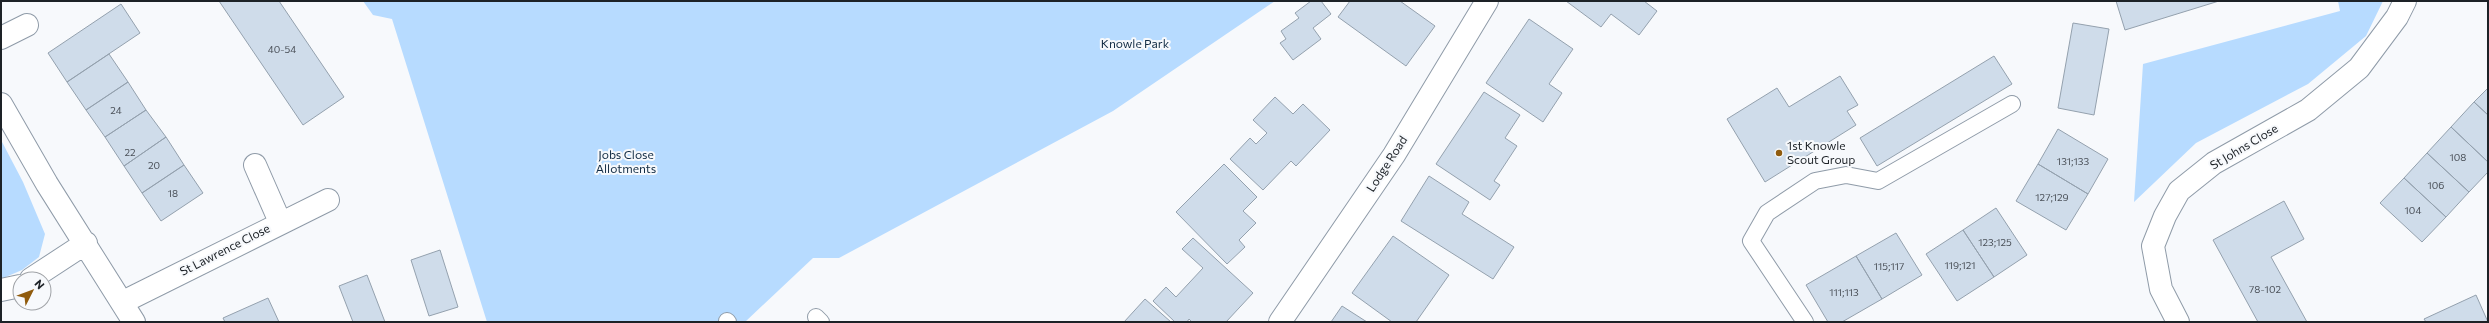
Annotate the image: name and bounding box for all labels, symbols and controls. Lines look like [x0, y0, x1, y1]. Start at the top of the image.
park label: Knowle Park [1101, 36, 1170, 50]
house number: 40-54 [268, 43, 296, 55]
house number: 24 [110, 104, 122, 116]
street label: St Johns Close [2207, 120, 2280, 173]
street label: Lodge Road [1363, 133, 1409, 194]
place label: 1st Knowle Scout Group [1787, 138, 1855, 166]
house number: 22 [124, 146, 136, 158]
park label: Jobs Close Allotments [596, 147, 656, 175]
marker: 1st Knowle Scout Group [1774, 148, 1784, 158]
house number: 108 [2450, 151, 2466, 163]
house number: 131;133 [2057, 155, 2089, 167]
house number: 20 [148, 159, 160, 171]
house number: 106 [2428, 179, 2444, 191]
house number: 18 [168, 187, 178, 199]
house number: 127;129 [2035, 191, 2069, 203]
house number: 104 [2405, 204, 2421, 216]
street label: St Lawrence Close [177, 220, 272, 278]
house number: 123;125 [1978, 236, 2012, 248]
house number: 119;121 [1944, 259, 1976, 271]
house number: 115;117 [1874, 260, 1904, 272]
north arrow [12, 271, 52, 311]
text: N [32, 277, 47, 291]
house number: 78-102 [2249, 283, 2281, 295]
house number: 111;113 [1829, 286, 1859, 298]

